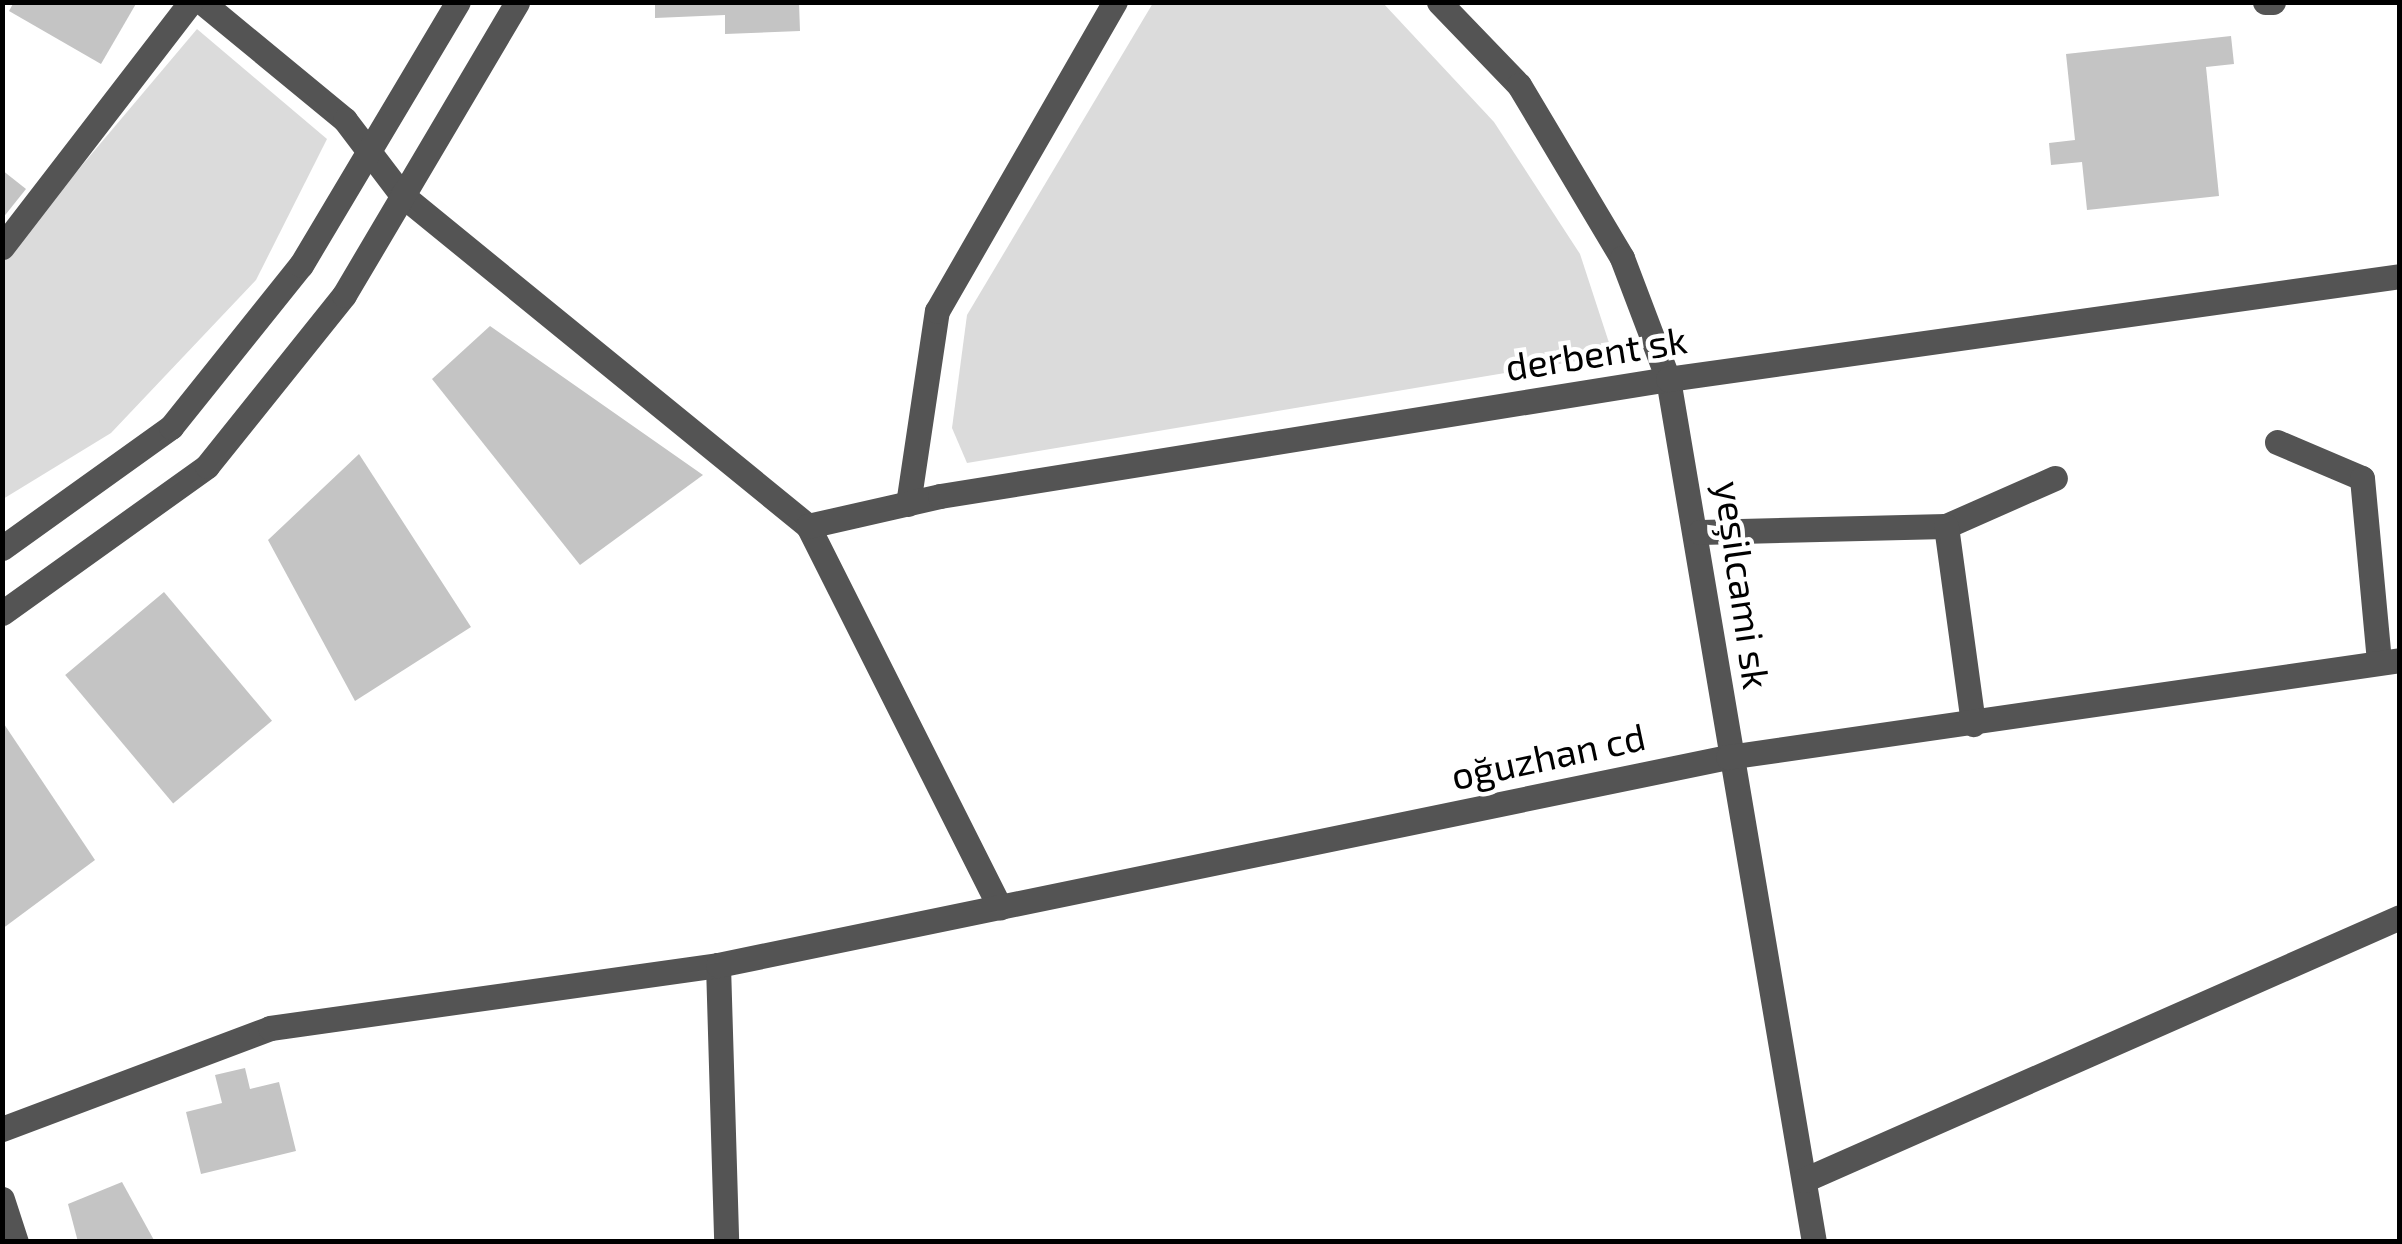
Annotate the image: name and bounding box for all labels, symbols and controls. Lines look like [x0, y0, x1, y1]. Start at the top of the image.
street label: derbent sk [1502, 316, 1690, 390]
street label: yeşilcami sk [1706, 478, 1780, 692]
street label: oğuzhan cd [1447, 713, 1649, 799]

